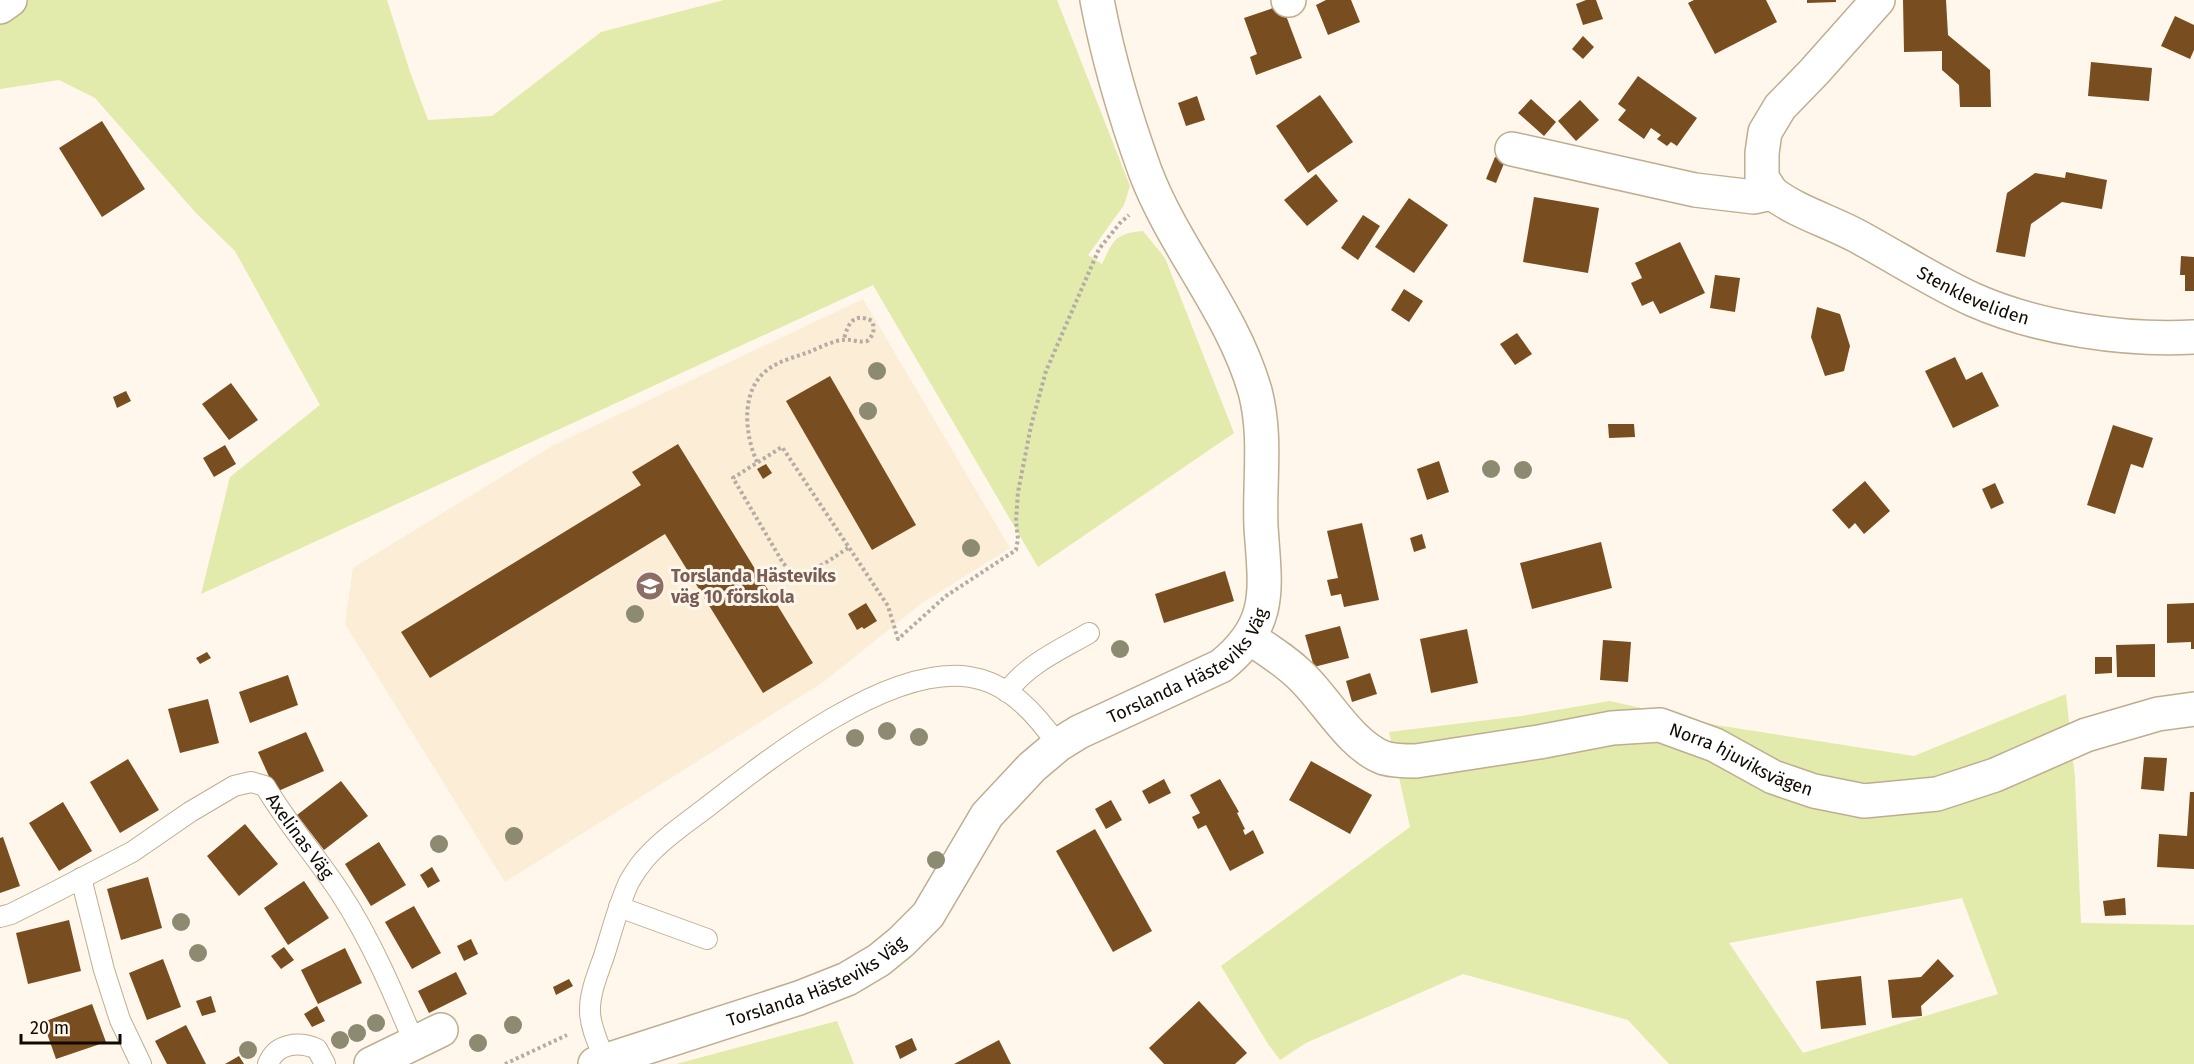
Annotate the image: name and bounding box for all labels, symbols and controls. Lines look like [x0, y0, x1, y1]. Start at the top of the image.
street label: Stenkleveliden [1913, 262, 2032, 330]
place label: Torslanda Hästeviks väg 10 förskola [670, 565, 836, 608]
school or university icon: Torslanda Hästeviks väg 10 förskola [634, 570, 666, 602]
street label: Torslanda Hästeviks Väg [1104, 605, 1272, 728]
street label: Norra hjuviksvägen [1666, 718, 1816, 801]
street label: Axelinas Väg [261, 789, 339, 884]
street label: Torslanda Hästeviks Väg [724, 931, 911, 1032]
scale bar [21, 1007, 120, 1045]
text: 20 m [30, 1017, 69, 1039]

